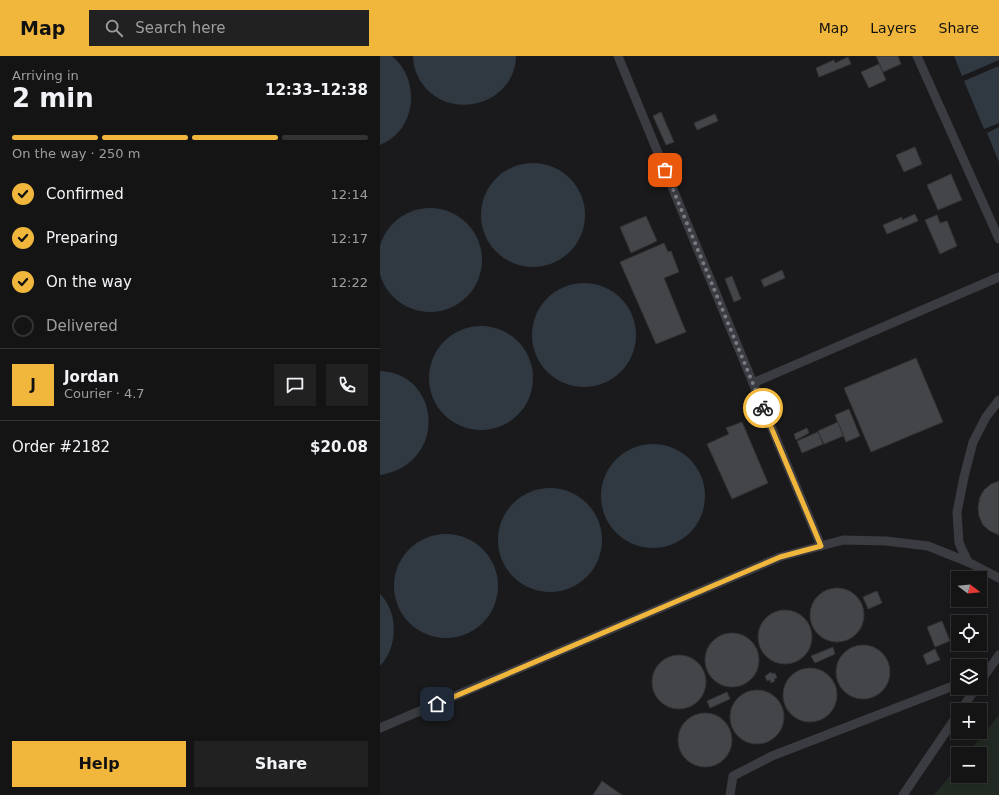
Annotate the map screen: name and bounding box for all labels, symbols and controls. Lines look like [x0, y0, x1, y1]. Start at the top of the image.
search box [89, 10, 369, 46]
text: Map [20, 17, 65, 39]
icon: search [103, 17, 125, 39]
text: Search here [135, 19, 225, 37]
text: Map [819, 20, 848, 36]
text: Layers [870, 20, 917, 36]
text: Share [939, 20, 979, 36]
text: Arriving in [12, 68, 79, 83]
text: 12:33–12:38 [265, 81, 368, 99]
text: 2 min [12, 83, 94, 113]
text: On the way · 250 m [12, 146, 140, 161]
pin [648, 153, 682, 187]
icon: bag [654, 159, 676, 181]
icon: check [12, 183, 34, 205]
text: Confirmed [46, 185, 124, 203]
text: 12:14 [331, 187, 368, 202]
icon: check [12, 227, 34, 249]
text: Preparing [46, 229, 118, 247]
text: 12:17 [331, 231, 368, 246]
icon: check [12, 271, 34, 293]
text: On the way [46, 273, 132, 291]
text: 12:22 [331, 275, 368, 290]
text: Delivered [46, 317, 118, 335]
button: chat [274, 364, 316, 406]
button: phone [326, 364, 368, 406]
text: Jordan [64, 368, 119, 386]
text: J [30, 376, 36, 394]
text: Courier · 4.7 [64, 386, 145, 401]
courier [743, 388, 783, 428]
icon: bike [752, 397, 774, 419]
text: Order #2182 [12, 438, 110, 456]
text: $20.08 [310, 438, 368, 456]
north arrow [951, 571, 987, 607]
map controls [951, 571, 987, 783]
button: locate [951, 615, 987, 651]
button: layers [951, 659, 987, 695]
pin [420, 687, 454, 721]
icon: home [426, 693, 448, 715]
button: + [951, 703, 987, 739]
button: Help [12, 741, 186, 787]
button: Share [194, 741, 368, 787]
button: − [951, 747, 987, 783]

